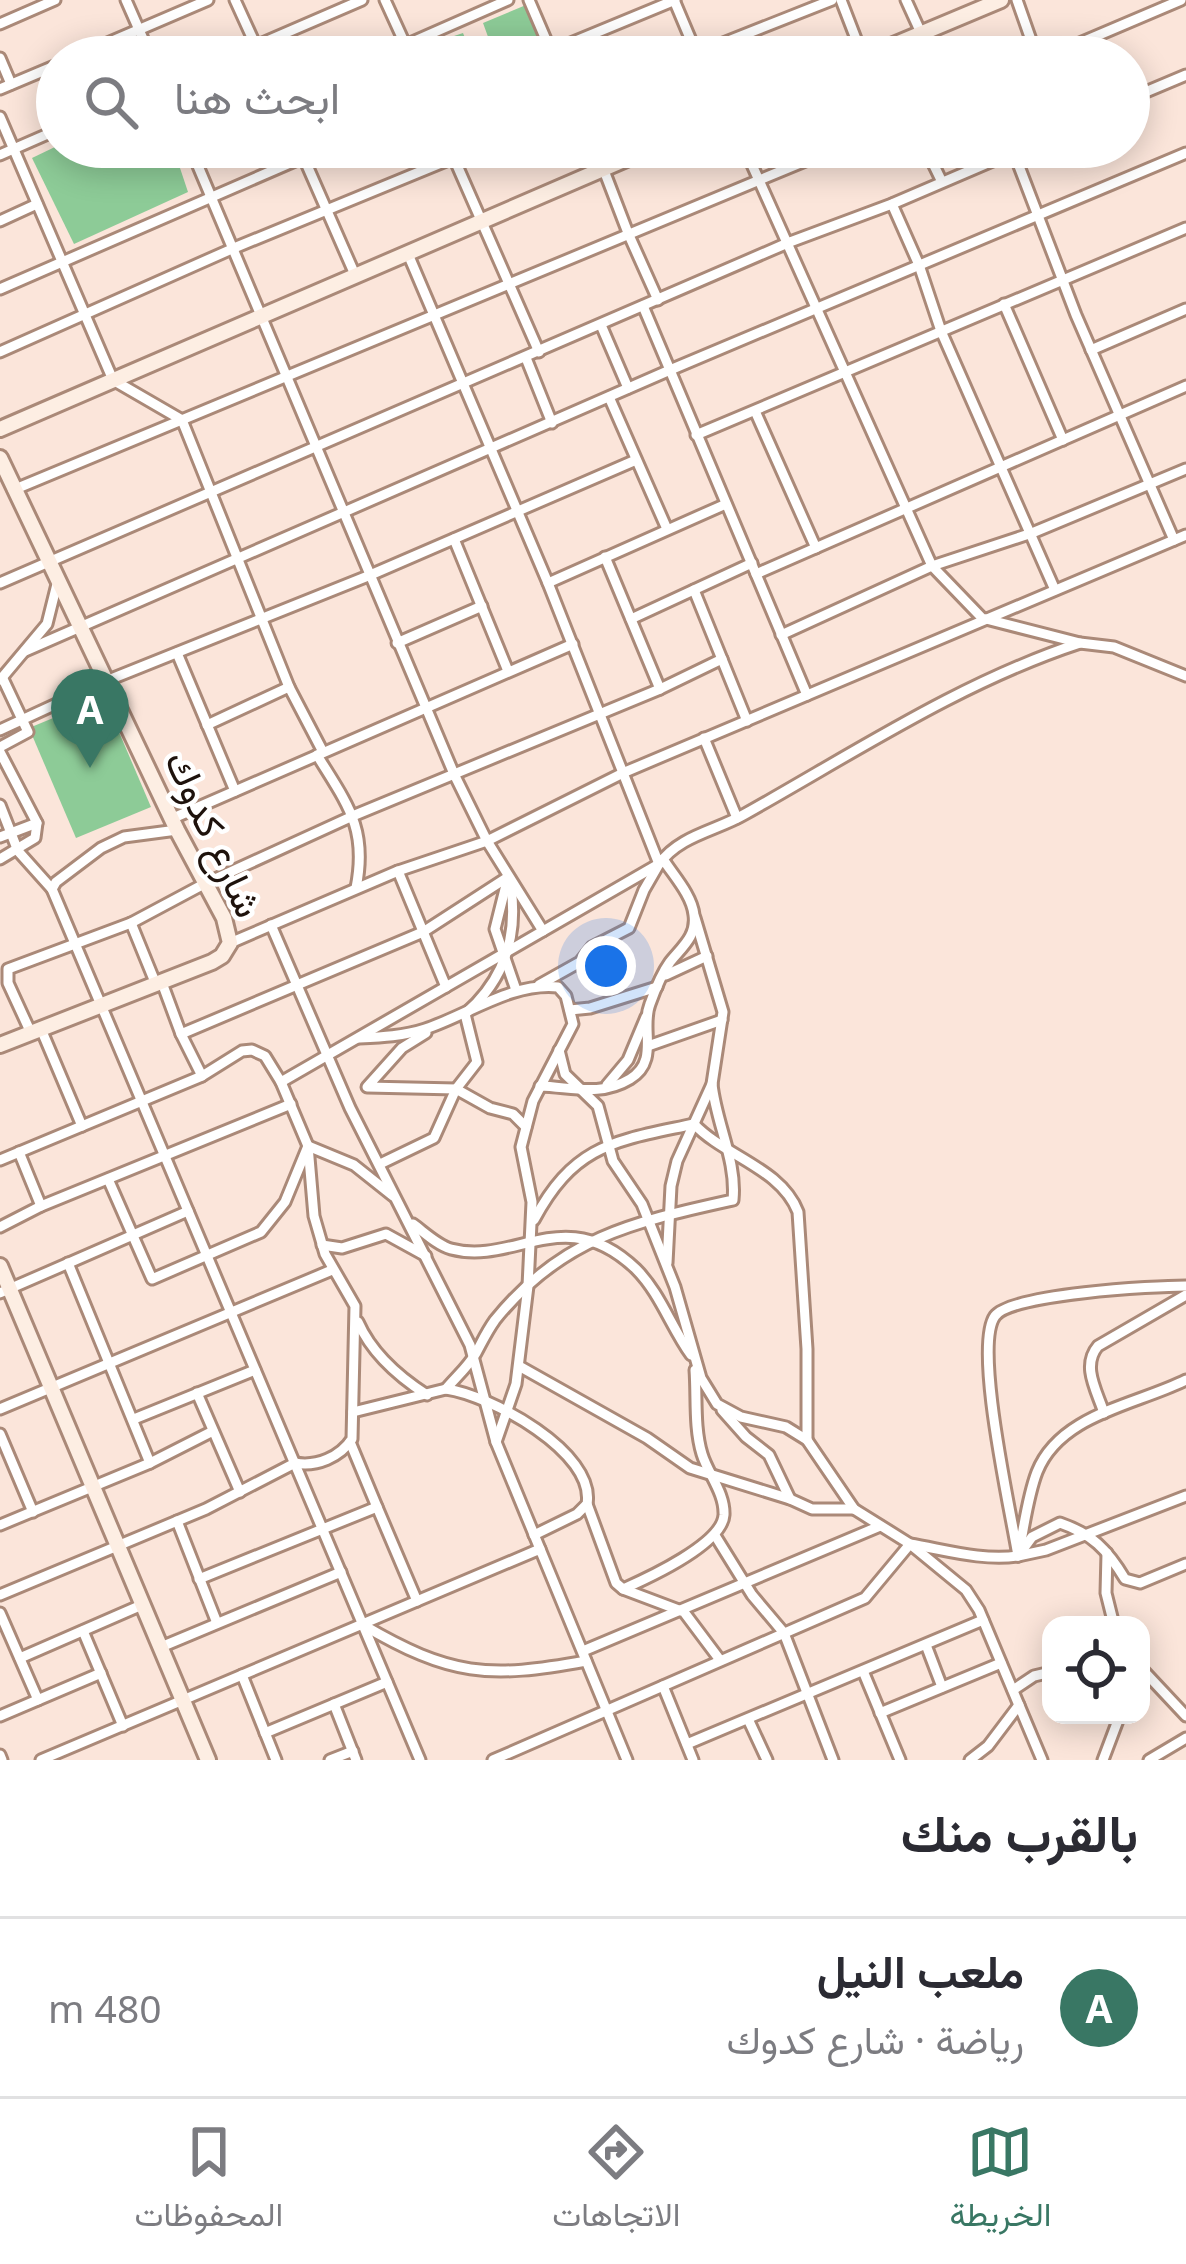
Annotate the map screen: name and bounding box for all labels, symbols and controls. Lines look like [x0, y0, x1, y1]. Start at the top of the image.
search box [36, 36, 1150, 168]
text: ابحث هنا [174, 66, 340, 127]
icon: search [78, 69, 144, 135]
pin: A [51, 669, 129, 768]
street label: شارع كدوك [152, 741, 277, 926]
your location [576, 936, 636, 996]
map controls [1042, 1616, 1150, 1724]
button: locate [1042, 1616, 1150, 1724]
text: بالقرب منك [901, 1797, 1138, 1867]
text: ملعب النيل [817, 1940, 1024, 2001]
text: 480 m [48, 1981, 162, 2034]
text: A [1086, 1981, 1113, 2034]
text: رياضة · شارع كدوك [726, 2012, 1024, 2065]
tab: المحفوظات [135, 2119, 283, 2244]
tab: الاتجاهات [552, 2119, 680, 2244]
tab: الخريطة [949, 2119, 1051, 2244]

